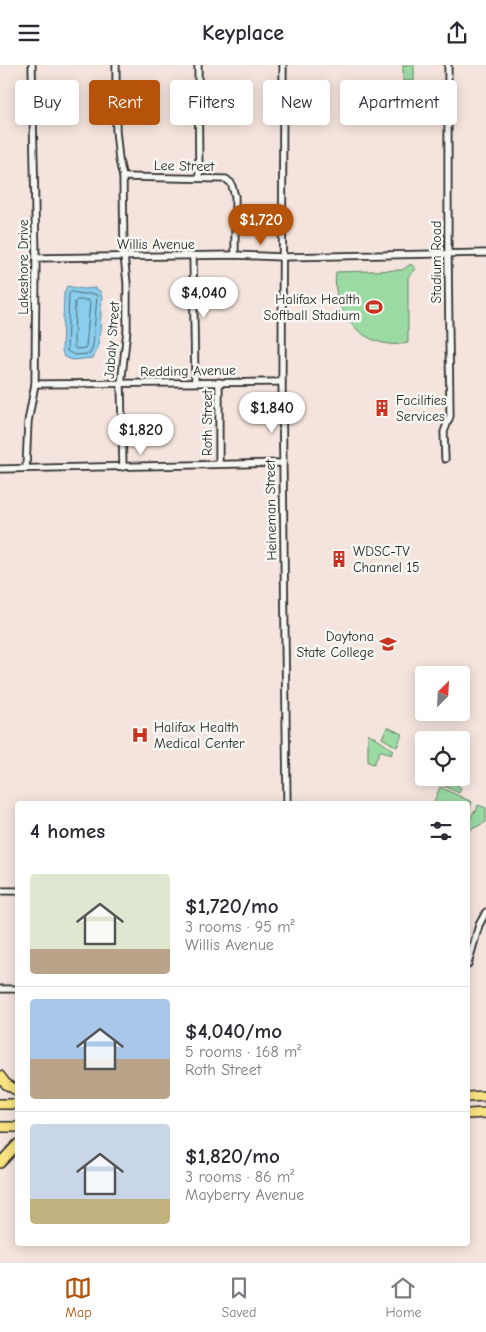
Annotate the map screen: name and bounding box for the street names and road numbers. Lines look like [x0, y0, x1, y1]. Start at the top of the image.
street label: Lee Street [154, 157, 215, 175]
street label: Lakeshore Drive [15, 219, 32, 315]
street label: Stadium Road [428, 221, 445, 303]
street label: Willis Avenue [117, 236, 195, 253]
street label: Jabaly Street [101, 300, 123, 379]
street label: Redding Avenue [140, 362, 236, 380]
street label: Roth Street [199, 389, 216, 456]
street label: Heineman Street [262, 458, 280, 561]

